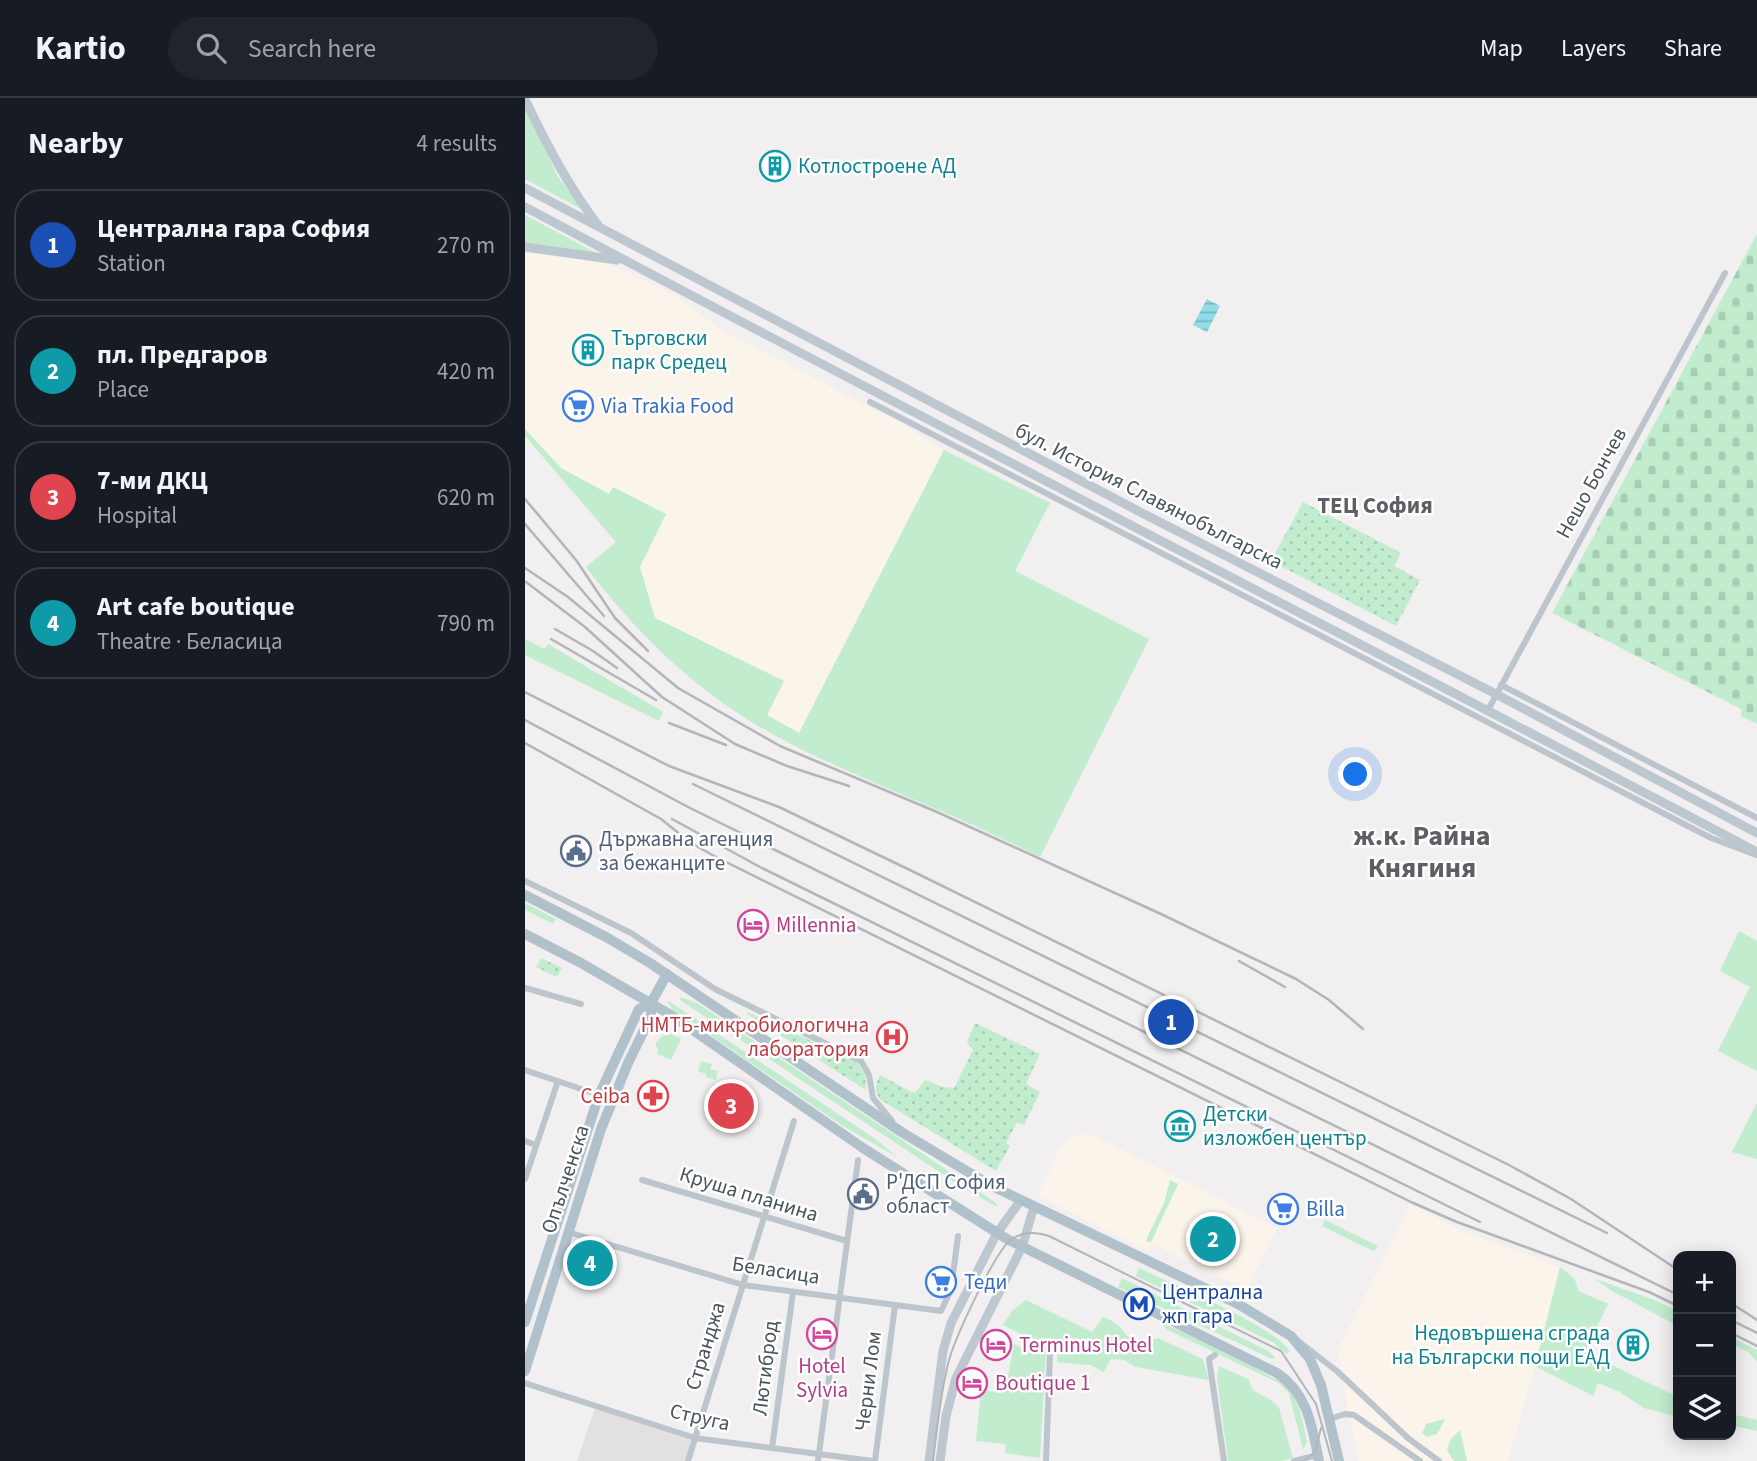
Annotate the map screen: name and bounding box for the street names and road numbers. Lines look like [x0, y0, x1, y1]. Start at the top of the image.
street label: бул. История Славянобългарска [1010, 415, 1288, 577]
street label: Нешо Бончев [1548, 422, 1634, 544]
street label: Опълченска [533, 1121, 597, 1237]
street label: Круша планина [676, 1159, 822, 1229]
street label: Беласица [730, 1248, 822, 1292]
street label: Странджа [677, 1298, 733, 1394]
street label: Лютиброд [744, 1319, 786, 1417]
street label: Черни Лом [847, 1329, 889, 1433]
street label: Струга [667, 1396, 733, 1438]

